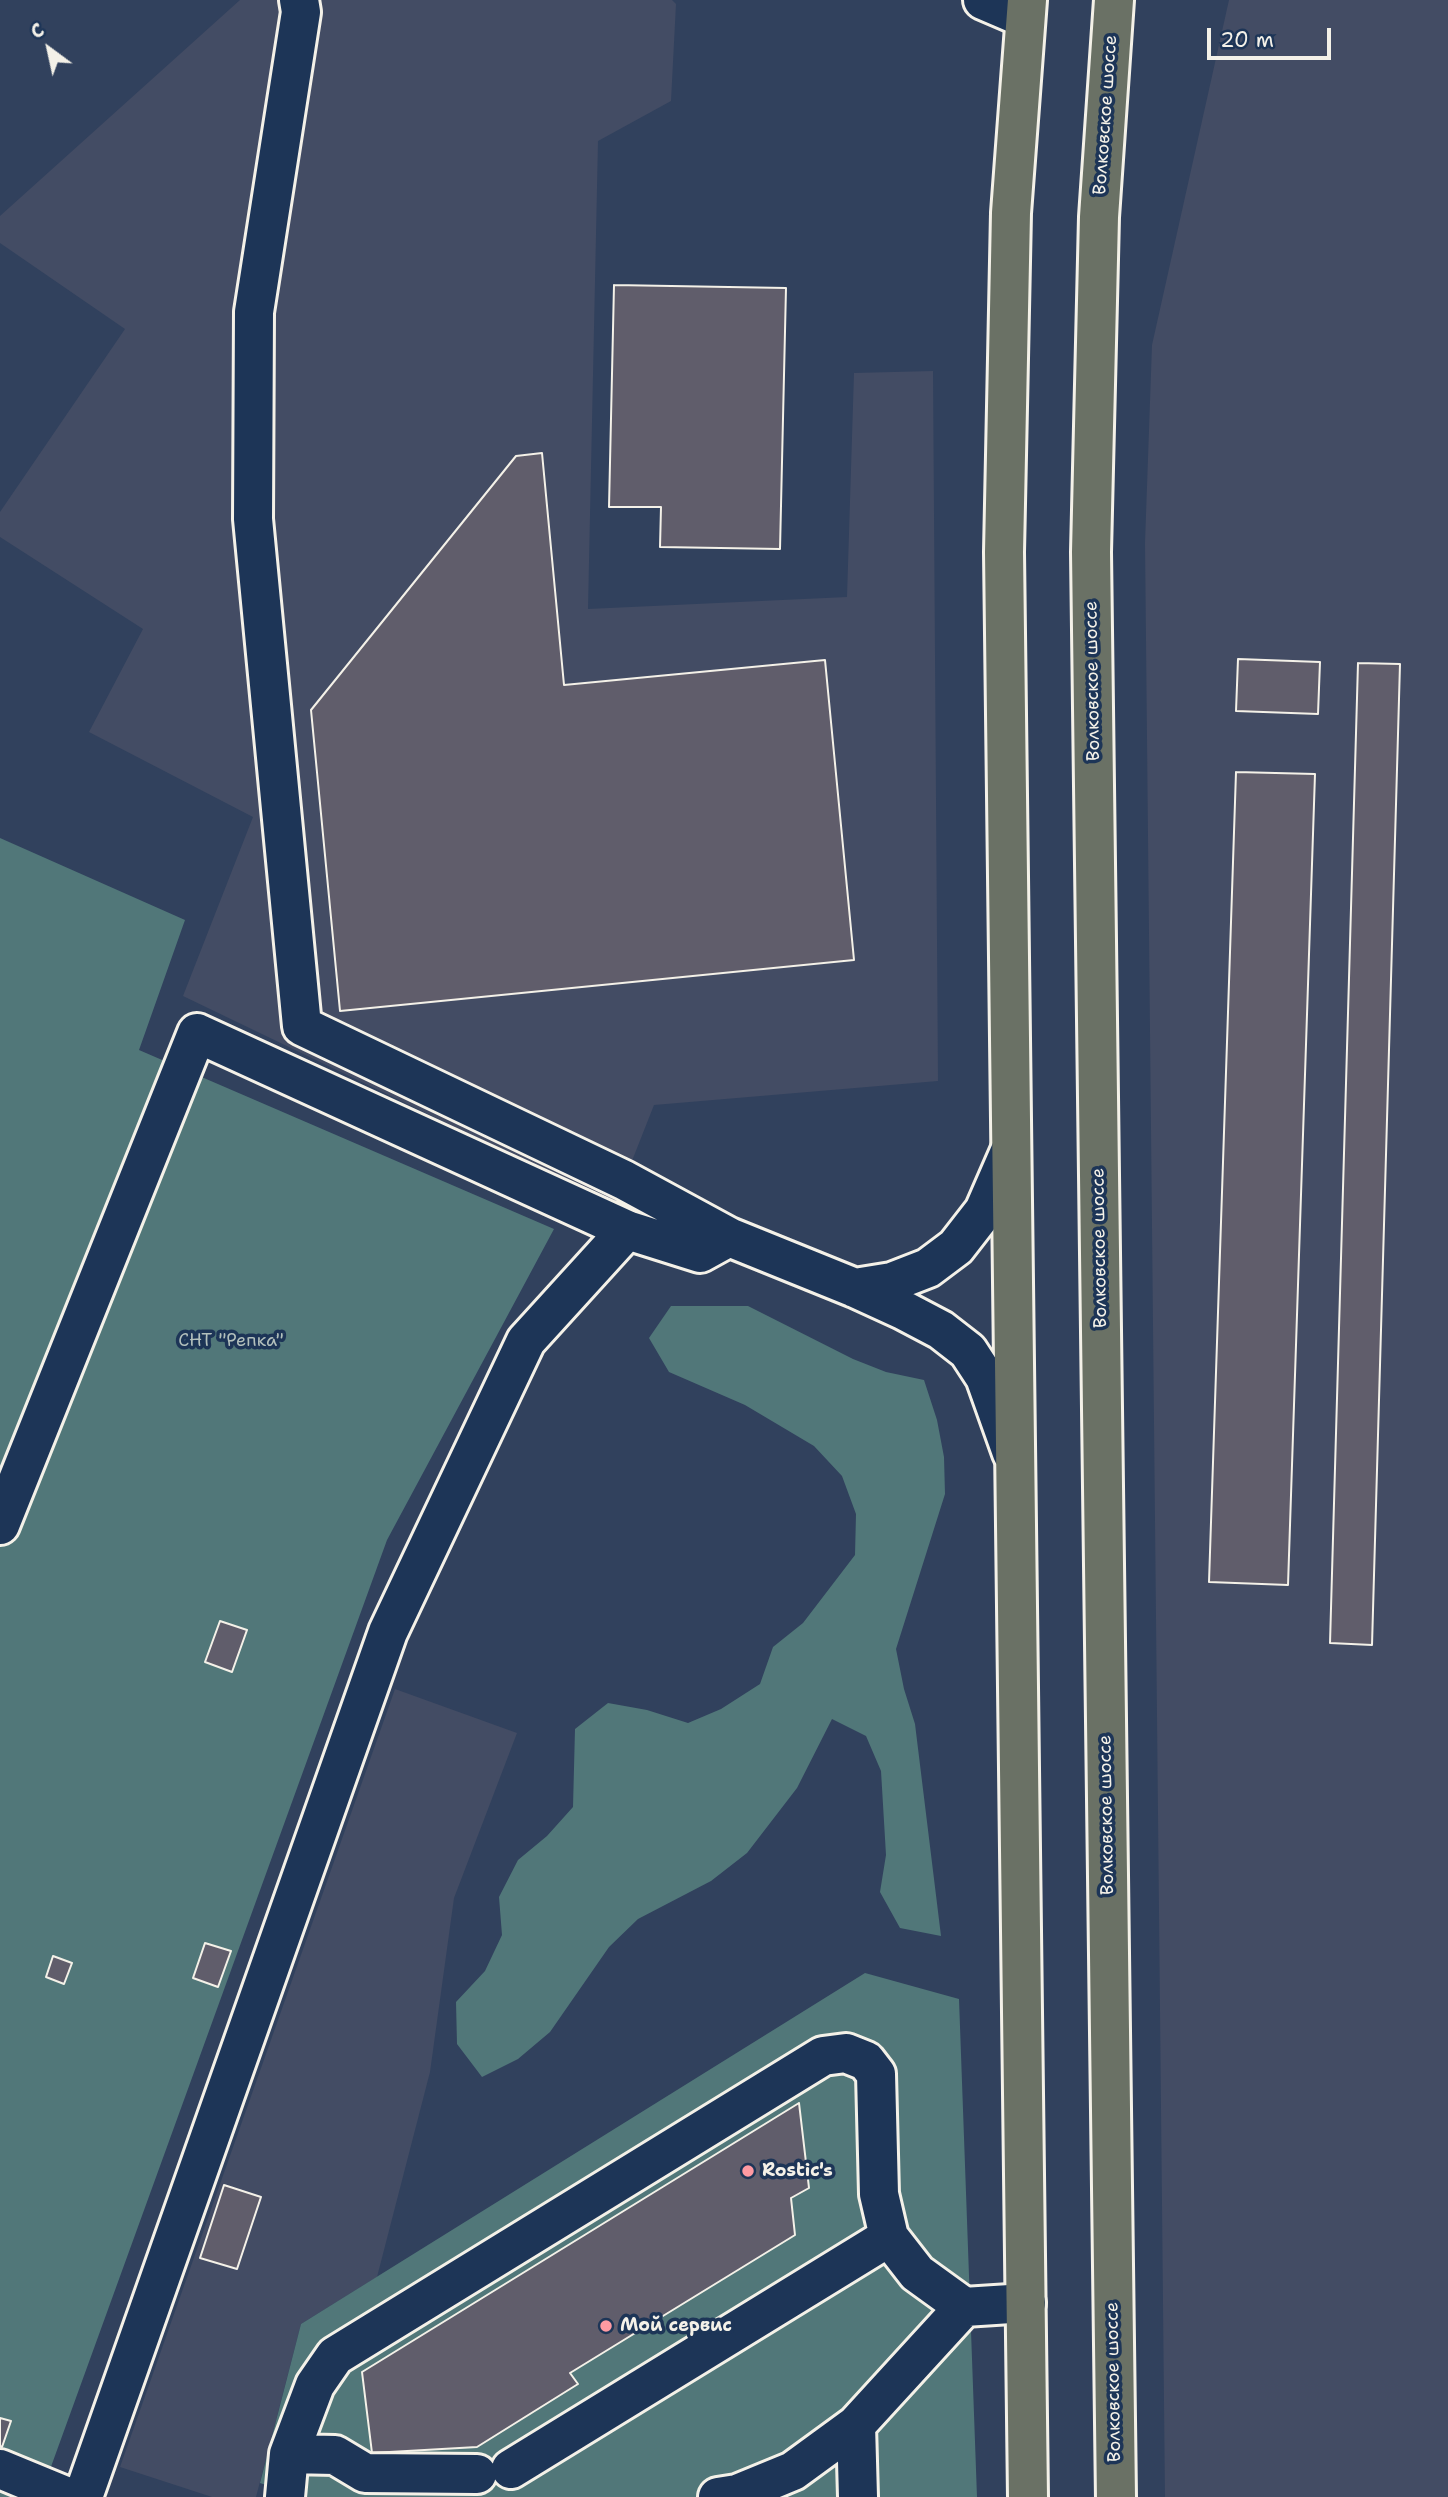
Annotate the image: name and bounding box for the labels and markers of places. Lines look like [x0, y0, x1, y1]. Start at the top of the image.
place label: Rostic's [762, 2160, 833, 2182]
marker: Rostic's [740, 2163, 756, 2179]
place label: Мой сервис [620, 2315, 732, 2337]
marker: Мой сервис [598, 2318, 614, 2334]

